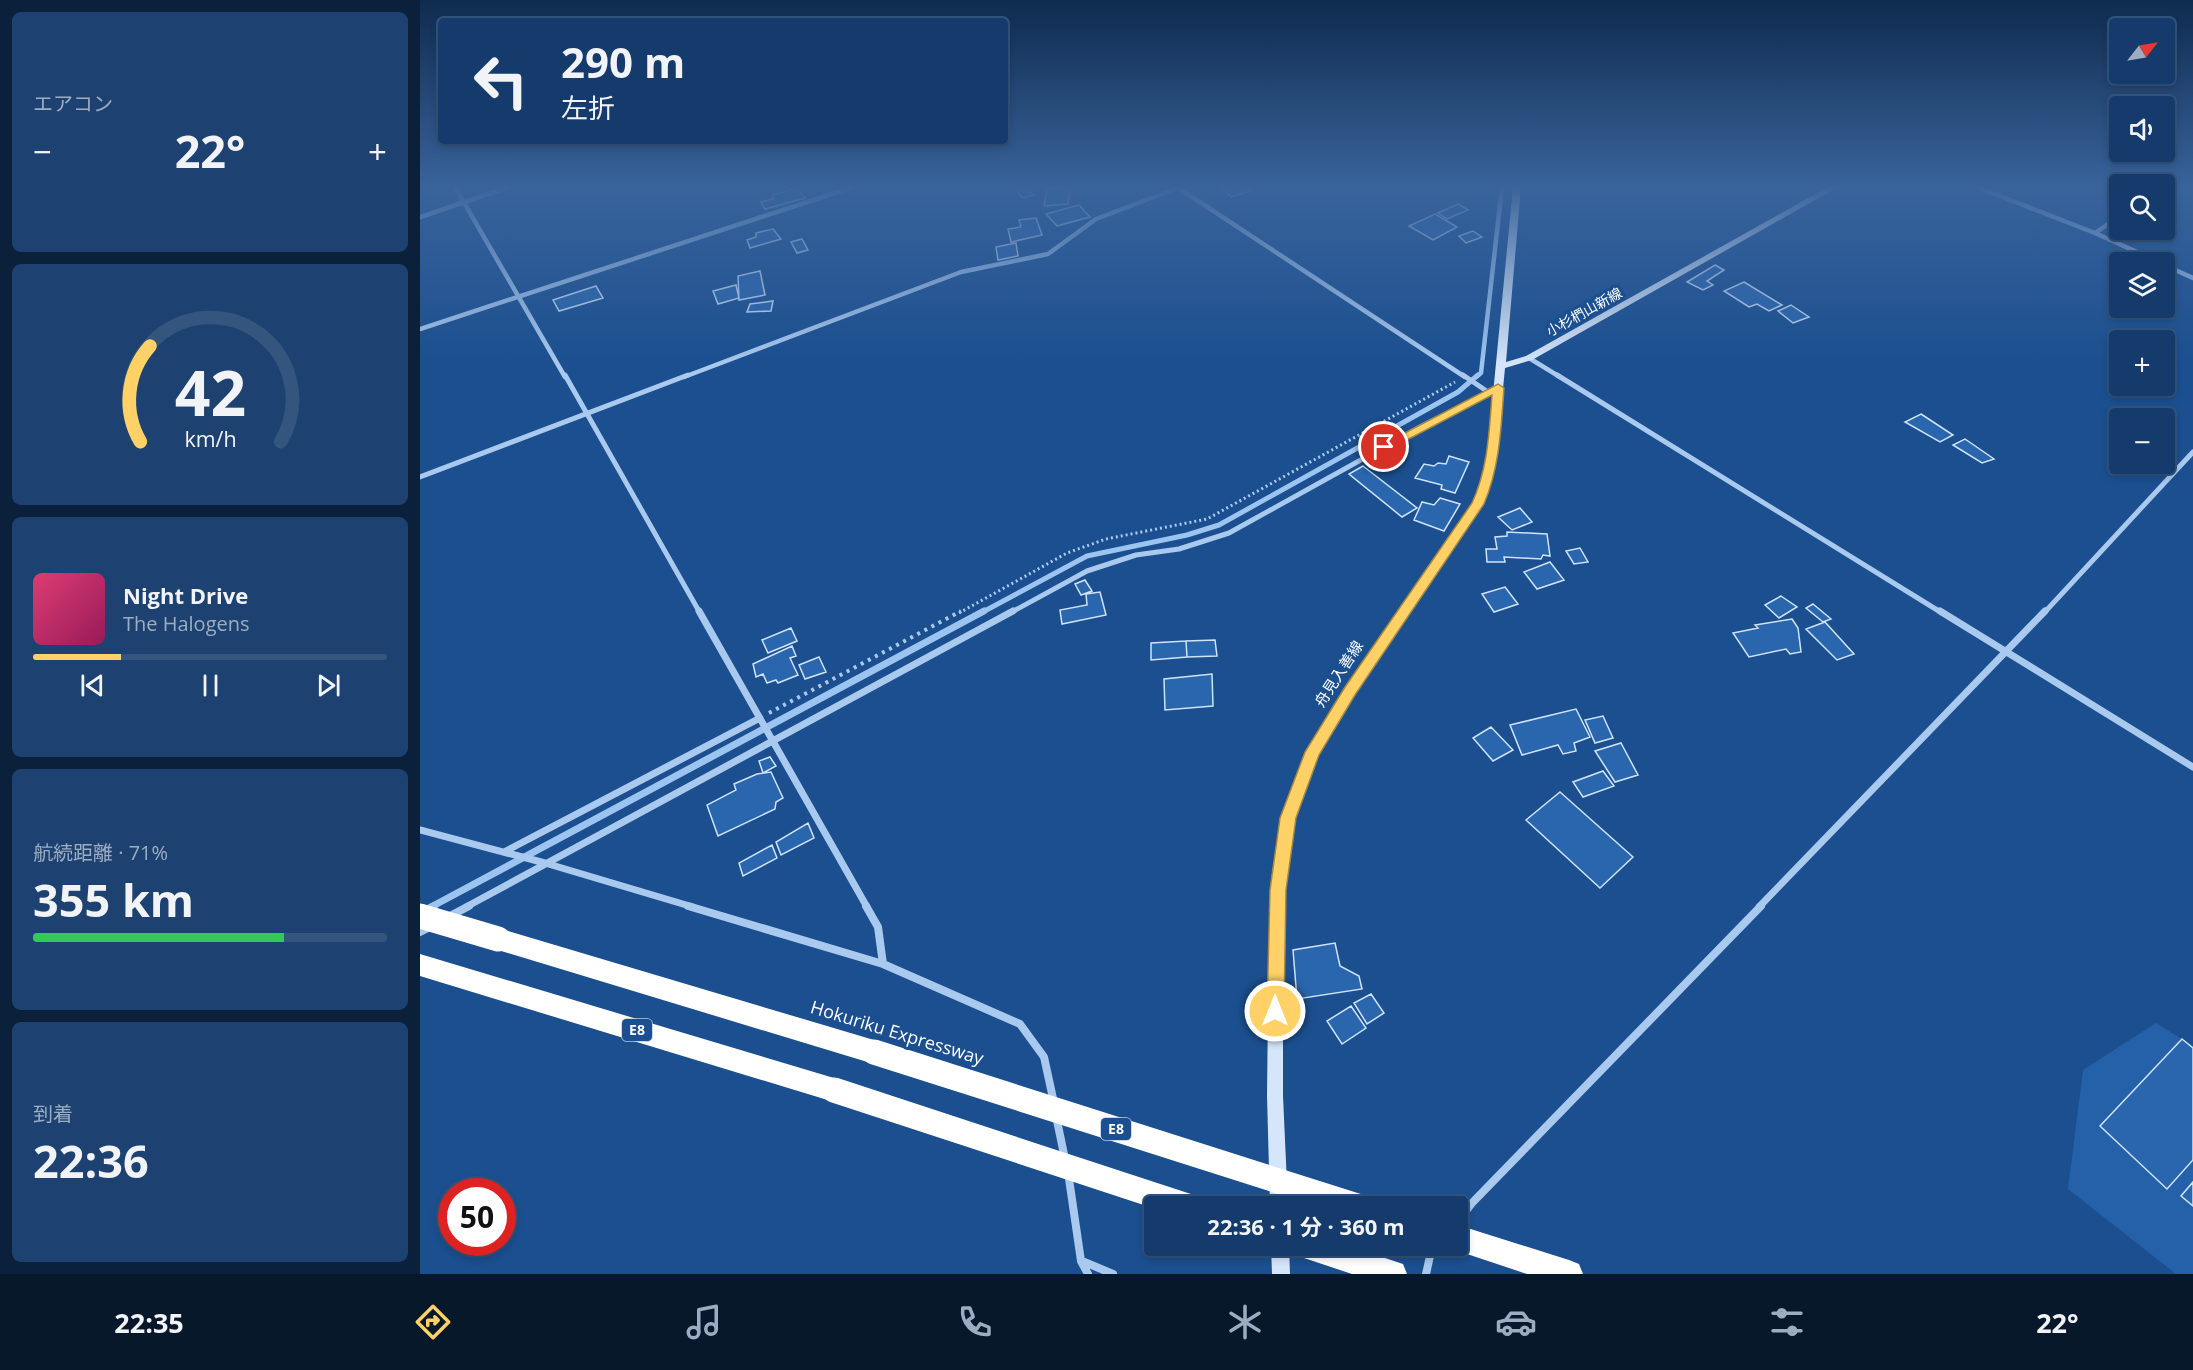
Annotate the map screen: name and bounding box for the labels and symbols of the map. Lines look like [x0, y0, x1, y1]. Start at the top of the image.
north arrow [2109, 18, 2175, 84]
street label: 小杉椚山新線 [1542, 283, 1625, 340]
pin [1358, 421, 1409, 472]
street label: 舟見入善線 [1309, 637, 1367, 710]
position arrow [1243, 979, 1307, 1043]
street label: Hokuriku Expressway [808, 994, 988, 1070]
road number: E8 [622, 1019, 652, 1041]
road number: E8 [1101, 1118, 1131, 1140]
speed limit sign: 50 [438, 1178, 516, 1256]

